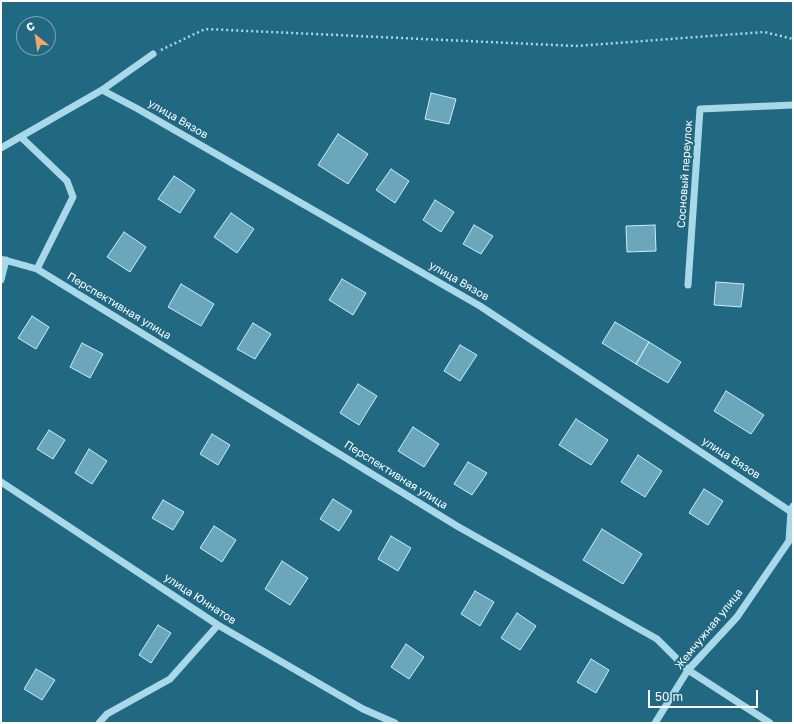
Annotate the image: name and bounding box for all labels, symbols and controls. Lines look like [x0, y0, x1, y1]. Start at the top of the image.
north arrow [16, 16, 56, 56]
text: С [24, 18, 37, 34]
street label: улица Вязов [146, 97, 210, 141]
street label: Сосновый переулок [675, 120, 695, 228]
street label: улица Вязов [427, 259, 491, 303]
street label: Перспективная улица [65, 270, 173, 342]
street label: улица Вязов [699, 434, 763, 482]
street label: Перспективная улица [342, 438, 450, 512]
street label: улица Юннатов [162, 571, 238, 627]
street label: Жемчужная улица [672, 586, 746, 672]
scale bar [650, 682, 760, 708]
text: 50 m [655, 689, 683, 704]

